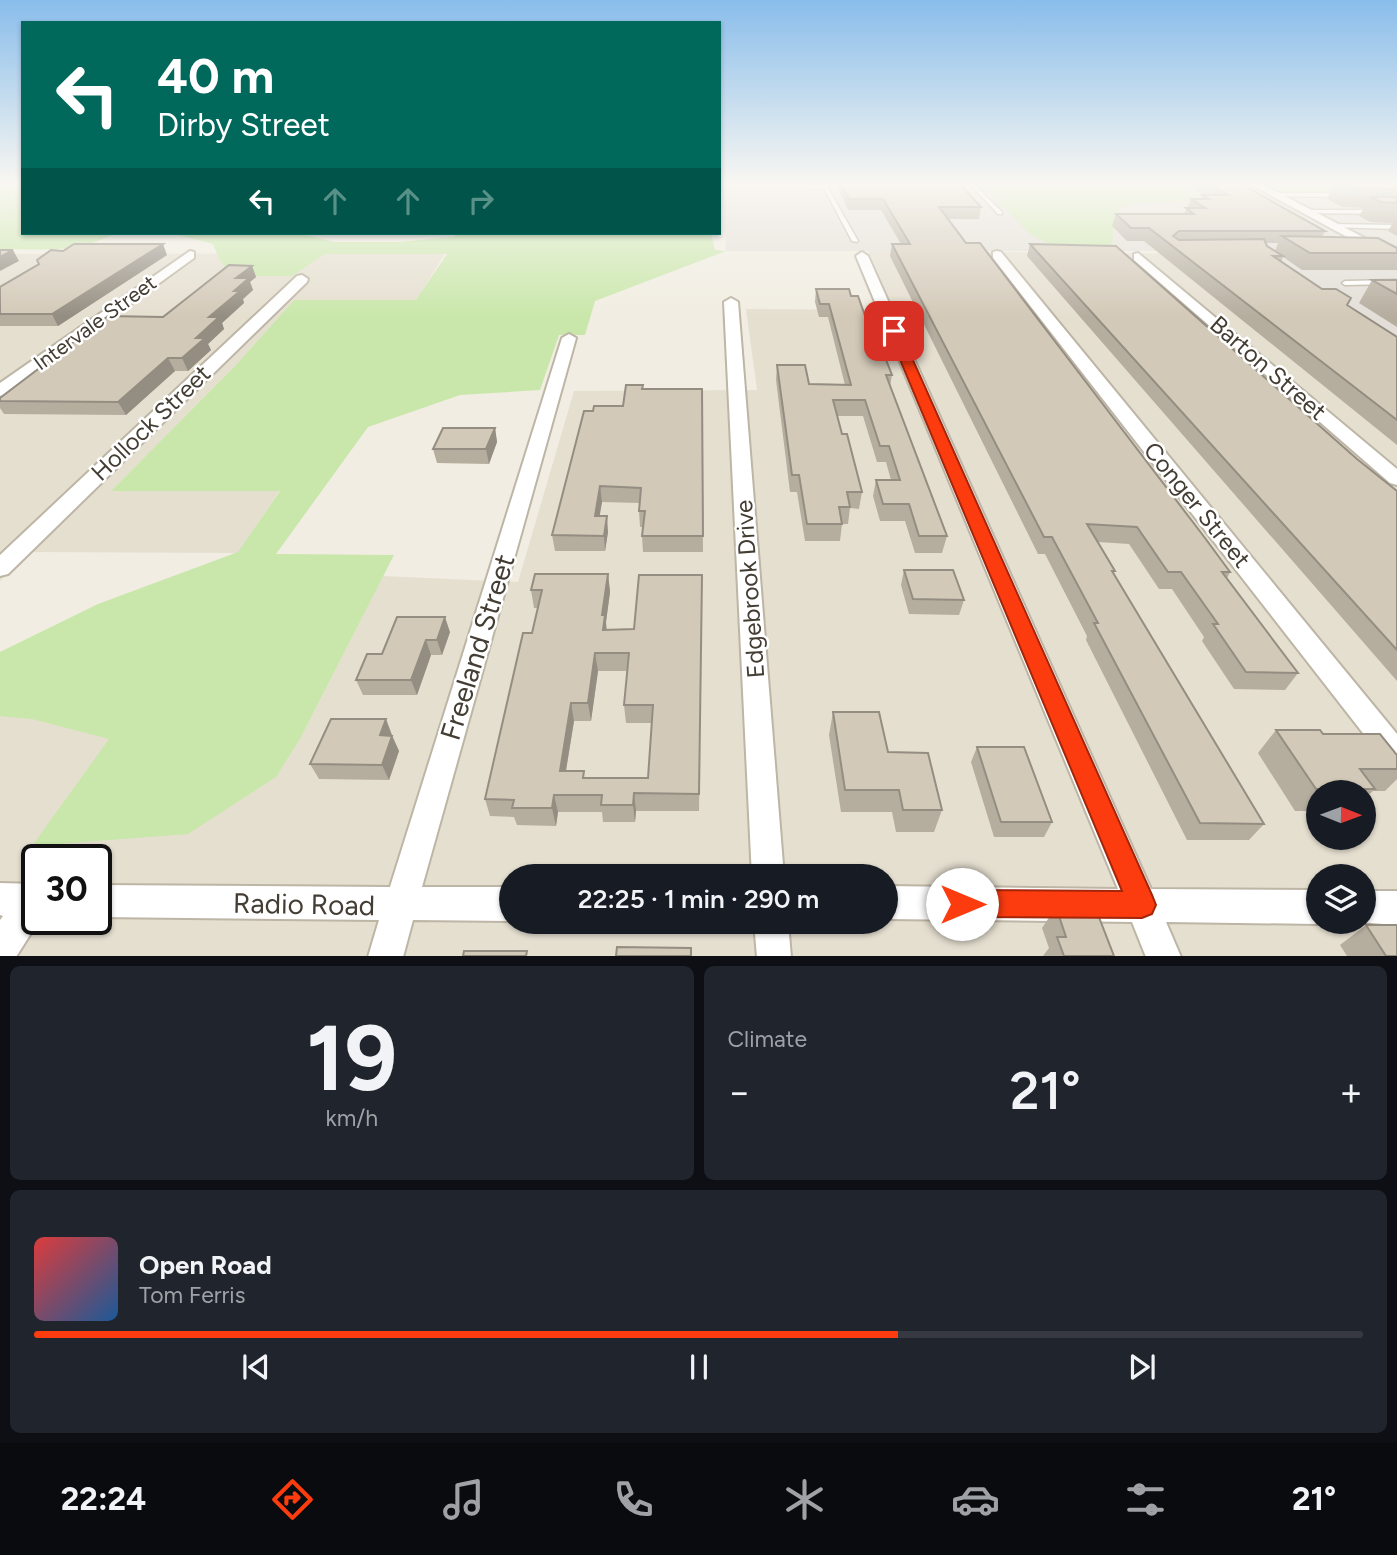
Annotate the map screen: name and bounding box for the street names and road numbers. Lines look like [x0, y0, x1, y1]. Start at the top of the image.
street label: Intervale Street [29, 270, 161, 375]
street label: Barton Street [1204, 309, 1332, 426]
street label: Hollock Street [85, 359, 216, 487]
street label: Conger Street [1138, 436, 1257, 573]
street label: Edgebrook Drive [729, 499, 770, 679]
street label: Freeland Street [433, 550, 521, 744]
street label: Radio Road [233, 886, 375, 922]

